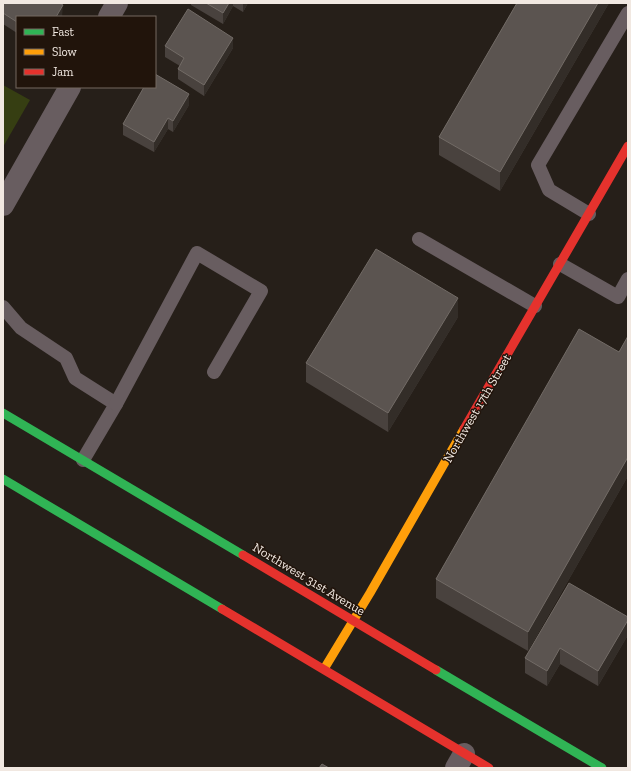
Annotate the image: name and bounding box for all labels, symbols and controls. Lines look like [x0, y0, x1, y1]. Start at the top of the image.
legend [16, 16, 156, 88]
text: Fast [52, 25, 75, 39]
text: Slow [52, 45, 78, 59]
text: Jam [52, 65, 74, 79]
street label: Northwest 17th Street [440, 351, 514, 465]
street label: Northwest 31st Avenue [250, 540, 368, 618]

